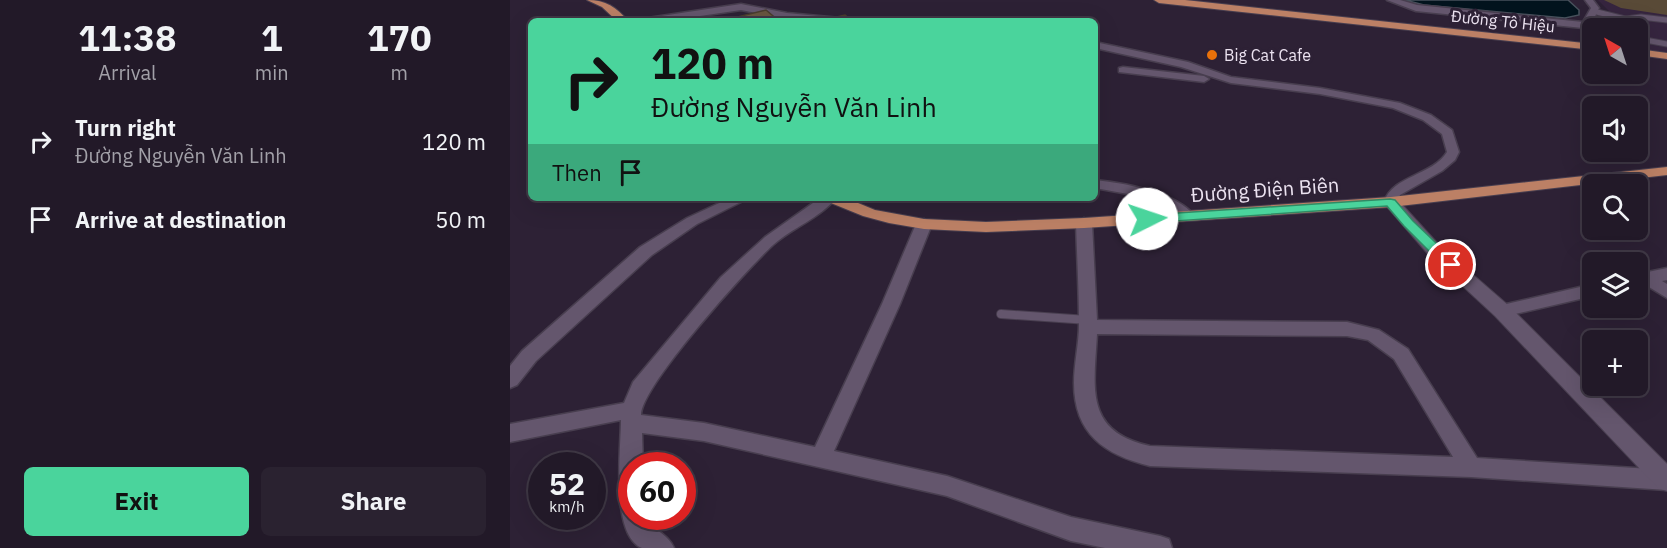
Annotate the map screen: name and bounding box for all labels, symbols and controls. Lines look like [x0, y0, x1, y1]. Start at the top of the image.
street label: Đường Tô Hiệu [1450, 6, 1556, 36]
text: 11:38 [78, 14, 177, 61]
text: 1 [261, 14, 283, 61]
text: 170 [367, 14, 432, 61]
north arrow [1582, 18, 1648, 84]
map controls [1582, 18, 1648, 396]
text: 120 m [651, 36, 774, 91]
icon: right [552, 42, 630, 120]
place label: Big Cat Cafe [1224, 45, 1311, 65]
marker: Big Cat Cafe [1205, 48, 1219, 62]
text: Arrival [98, 59, 157, 86]
text: min [255, 59, 289, 86]
text: m [391, 59, 408, 86]
text: Đường Nguyễn Văn Linh [651, 89, 937, 124]
button: sound [1582, 96, 1648, 162]
text: Turn right [75, 113, 176, 142]
icon: right [24, 125, 57, 158]
text: 120 m [422, 127, 486, 156]
text: Đường Nguyễn Văn Linh [75, 142, 287, 169]
icon: arrive [614, 156, 647, 189]
text: Then [552, 158, 602, 187]
street label: Đường Điện Biên [1190, 171, 1340, 208]
button: search [1582, 174, 1648, 240]
position arrow [1115, 187, 1179, 251]
icon: arrive [24, 203, 57, 236]
text: Arrive at destination [75, 205, 286, 234]
text: 50 m [435, 205, 486, 234]
pin [1425, 239, 1476, 290]
icon: arrive [1434, 248, 1467, 281]
button: layers [1582, 252, 1648, 318]
button: + [1582, 330, 1648, 396]
speed limit sign: 60 [618, 452, 696, 530]
text: 52 [549, 464, 585, 503]
button: Exit [24, 467, 249, 536]
button: Share [261, 467, 486, 536]
text: km/h [549, 497, 585, 516]

